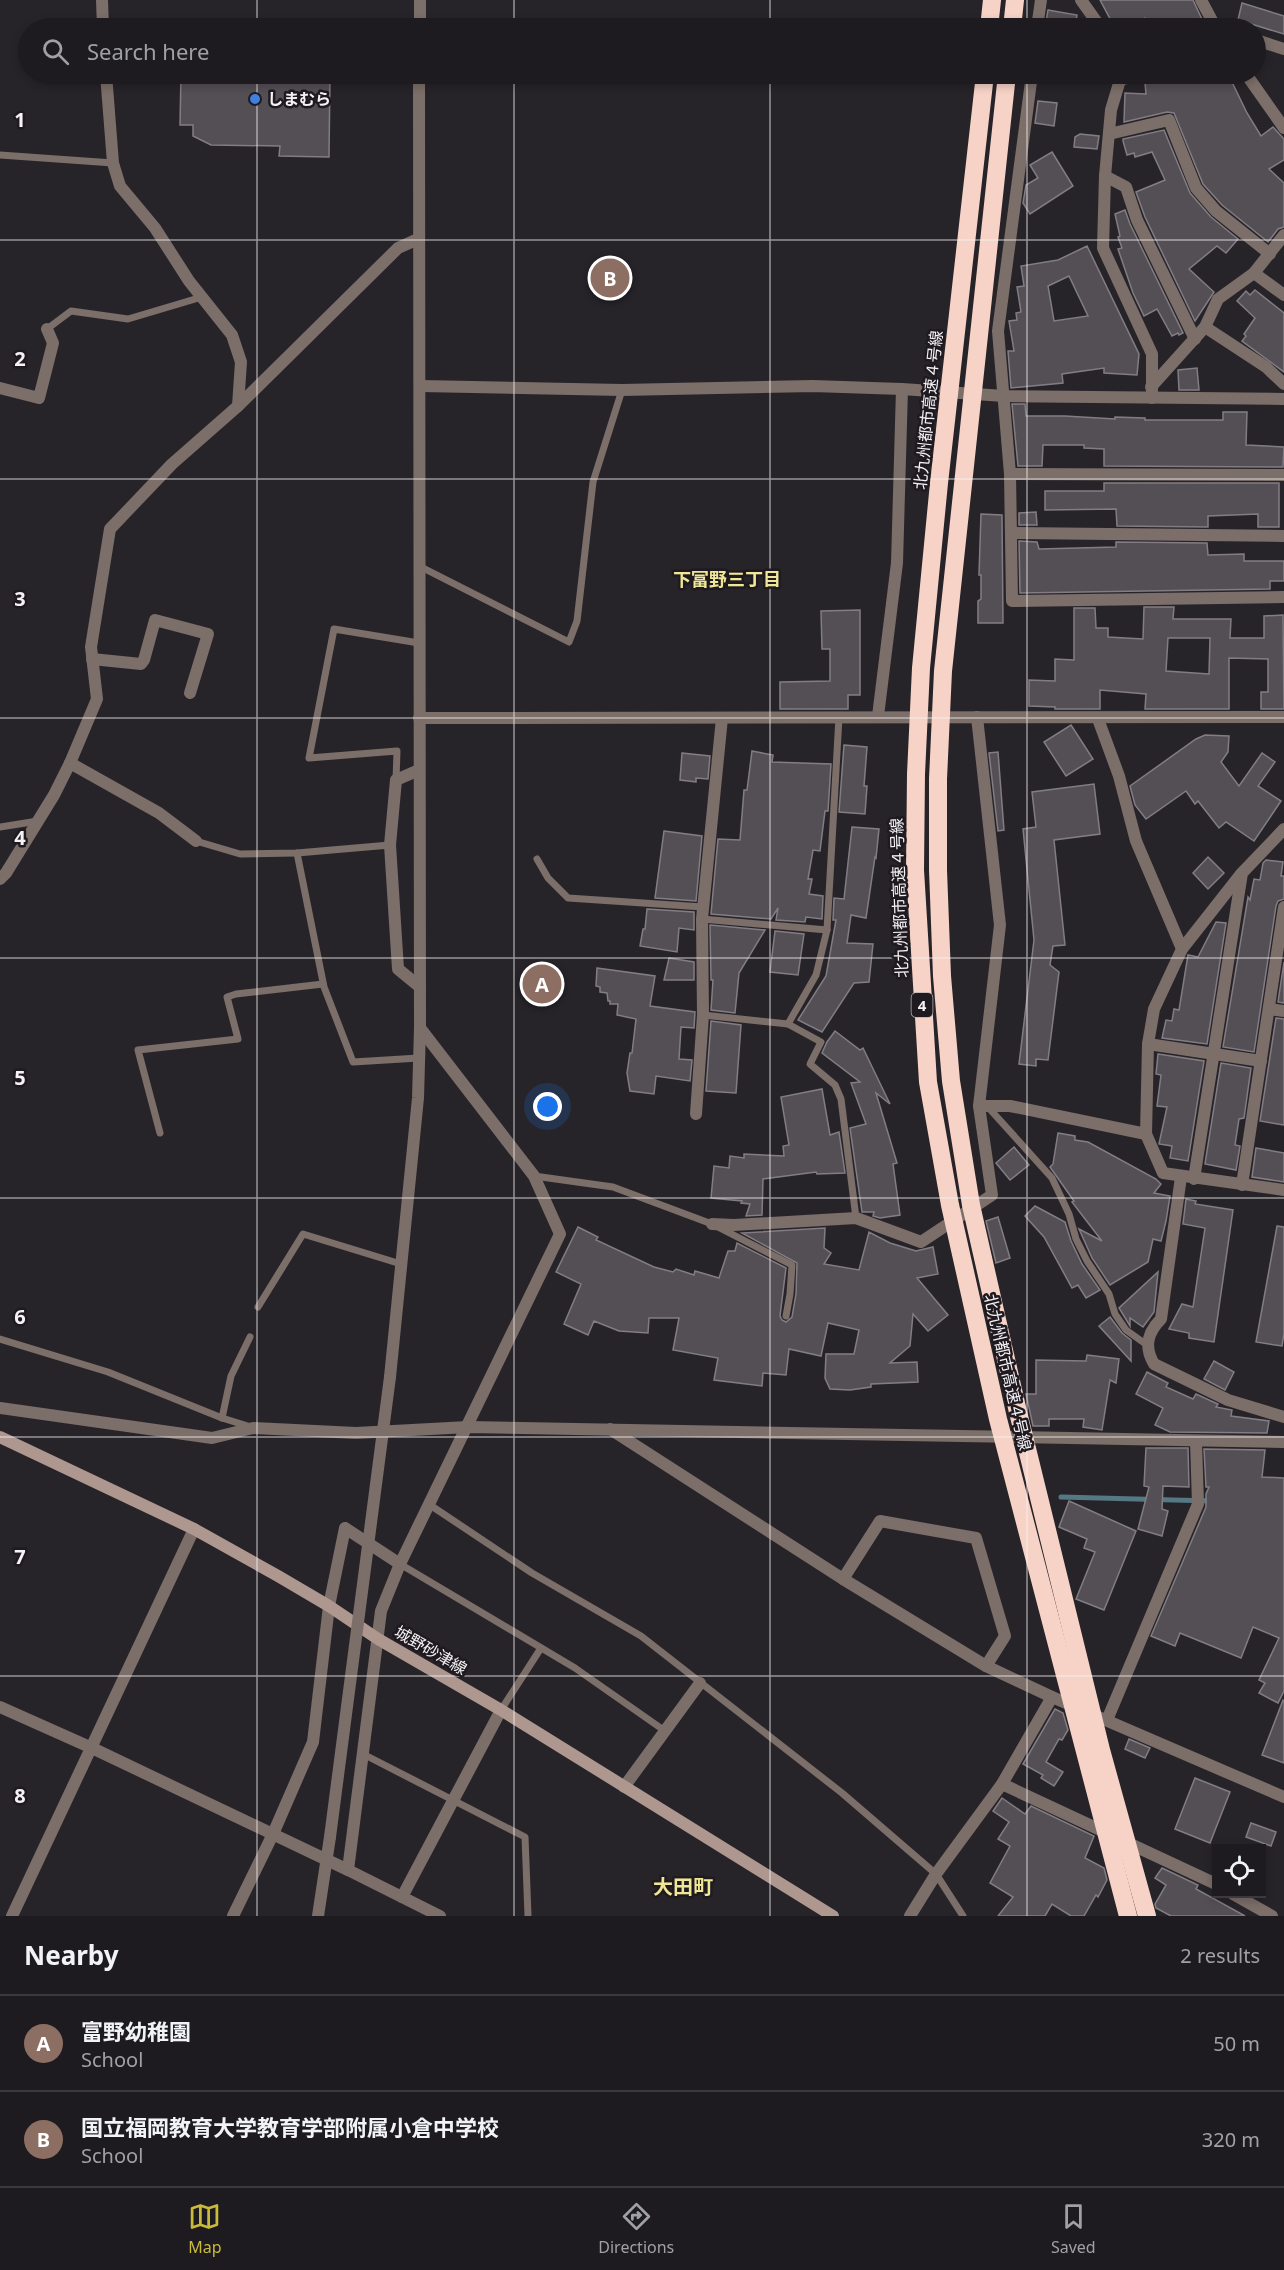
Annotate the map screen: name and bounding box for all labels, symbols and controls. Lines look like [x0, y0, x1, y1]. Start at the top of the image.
search box [18, 18, 1266, 84]
icon: search [39, 35, 72, 68]
text: Search here [87, 36, 209, 66]
place label: しまむら [267, 88, 331, 110]
marker: しまむら [248, 92, 262, 106]
text: 1 [14, 106, 26, 133]
pin: B [590, 256, 630, 300]
street label: 北九州都市高速４号線 [909, 329, 947, 491]
text: 2 [14, 345, 26, 372]
district label: 下富野三丁目 [673, 567, 781, 591]
text: 3 [14, 585, 26, 612]
street label: 北九州都市高速４号線 [885, 818, 913, 978]
text: 4 [14, 824, 26, 851]
pin: A [522, 962, 562, 1006]
road number: 4 [912, 993, 932, 1017]
text: 5 [14, 1064, 26, 1091]
your location [533, 1092, 562, 1121]
street label: 北九州都市高速４号線 [979, 1292, 1037, 1452]
text: 6 [14, 1303, 26, 1330]
text: 7 [14, 1543, 26, 1570]
street label: 城野砂津線 [391, 1620, 471, 1680]
text: 8 [14, 1782, 26, 1809]
map controls [1212, 1844, 1266, 1898]
button: locate [1212, 1844, 1266, 1898]
district label: 大田町 [653, 1873, 713, 1900]
text: Nearby [24, 1937, 119, 1973]
text: 2 results [1180, 1942, 1260, 1969]
text: 富野幼稚園 [81, 2016, 191, 2046]
text: A [37, 2030, 50, 2057]
text: 50 m [1213, 2030, 1260, 2057]
text: School [81, 2046, 143, 2073]
text: 国立福岡教育大学教育学部附属小倉中学校 [81, 2112, 499, 2142]
text: B [37, 2126, 50, 2153]
text: 320 m [1202, 2126, 1260, 2153]
text: School [81, 2142, 143, 2169]
tab: Map [188, 2200, 222, 2258]
tab: Directions [598, 2200, 674, 2258]
tab: Saved [1051, 2200, 1096, 2258]

